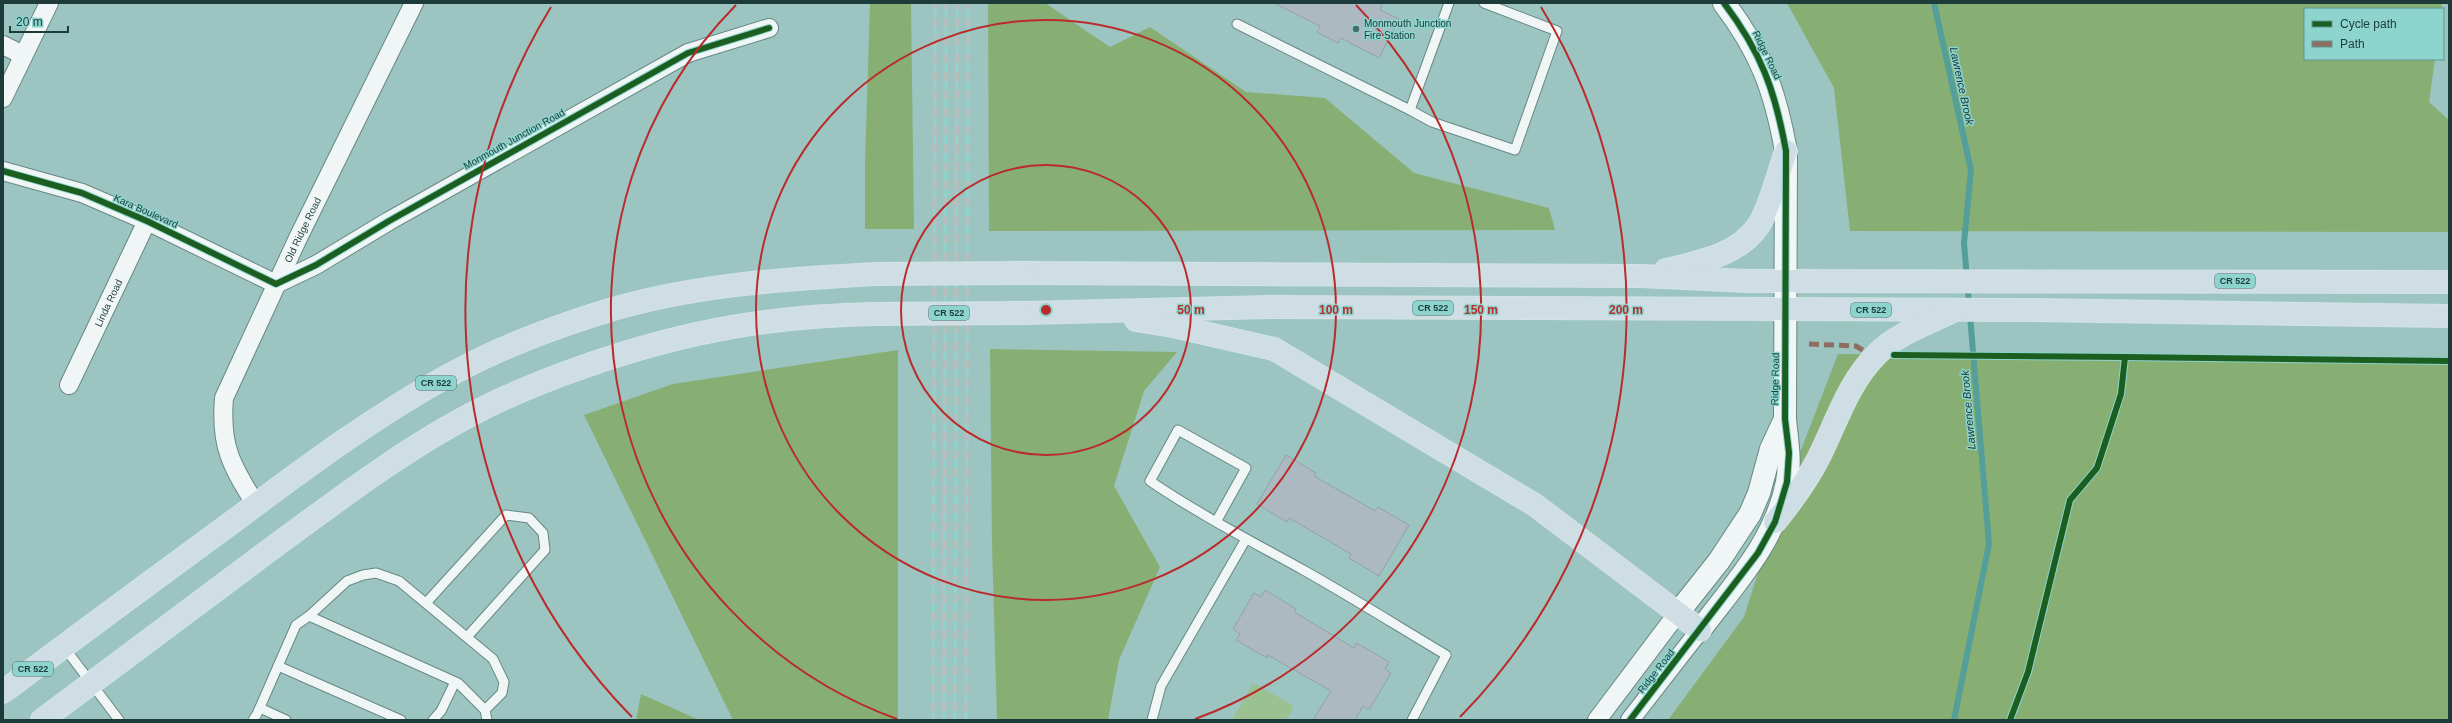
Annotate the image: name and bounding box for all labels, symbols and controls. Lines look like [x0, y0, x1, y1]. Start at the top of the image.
scale bar [10, 8, 68, 34]
legend [2304, 8, 2444, 60]
text: 20 m [16, 15, 43, 29]
text: Cycle path [2340, 17, 2397, 31]
place label: Monmouth Junction Fire Station [1364, 18, 1451, 41]
marker: Monmouth Junction Fire Station [1351, 24, 1361, 34]
street label: Ridge Road [1750, 29, 1784, 81]
text: Path [2340, 37, 2365, 51]
water label: Lawrence Brook [1948, 46, 1976, 127]
street label: Monmouth Junction Road [461, 107, 567, 171]
street label: Kara Boulevard [112, 192, 180, 230]
street label: Old Ridge Road [282, 195, 323, 264]
road number: CR 522 [2215, 274, 2255, 288]
street label: Linda Road [92, 277, 124, 328]
road number: CR 522 [1413, 301, 1453, 315]
centre of rings [1039, 303, 1053, 317]
text: 50 m [1177, 303, 1205, 317]
text: 100 m [1319, 303, 1353, 317]
text: 150 m [1464, 303, 1498, 317]
text: 200 m [1609, 303, 1643, 317]
road number: CR 522 [1851, 303, 1891, 317]
road number: CR 522 [929, 306, 969, 320]
street label: Ridge Road [1769, 353, 1781, 405]
water label: Lawrence Brook [1959, 369, 1977, 450]
road number: CR 522 [416, 376, 456, 390]
street label: Ridge Road [1635, 647, 1677, 695]
road number: CR 522 [13, 662, 53, 676]

